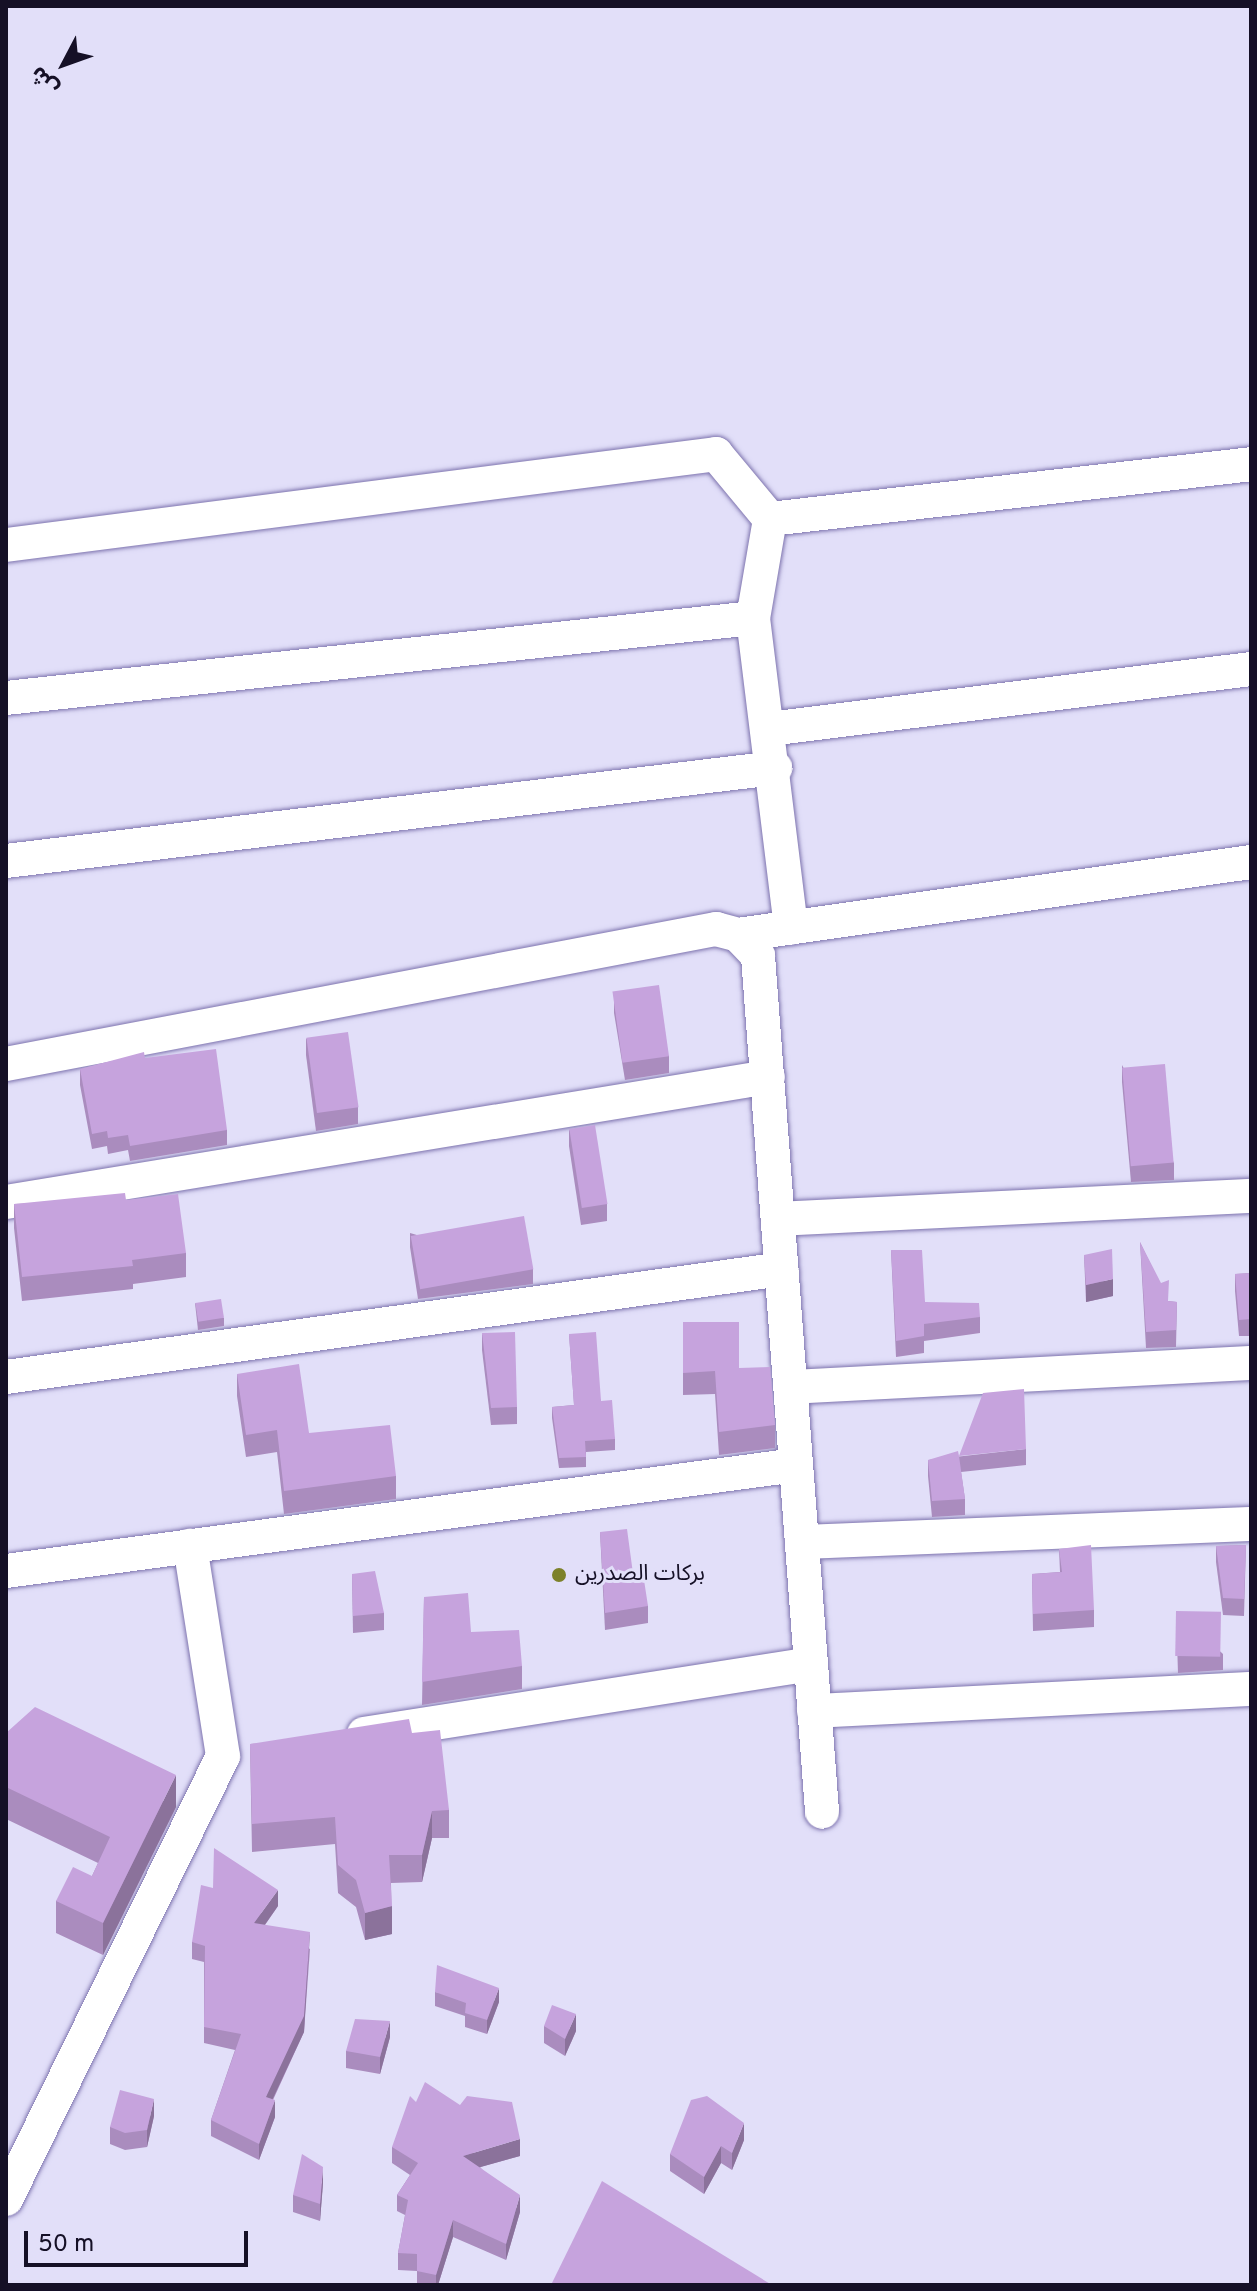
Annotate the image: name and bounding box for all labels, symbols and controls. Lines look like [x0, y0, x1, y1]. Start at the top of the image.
north arrow [24, 24, 104, 104]
text: ش [25, 60, 66, 100]
place label: بركات الصدرين [575, 1562, 705, 1588]
marker: بركات الصدرين [550, 1566, 568, 1584]
scale bar [28, 2215, 252, 2265]
text: 50 m [38, 2230, 94, 2260]

